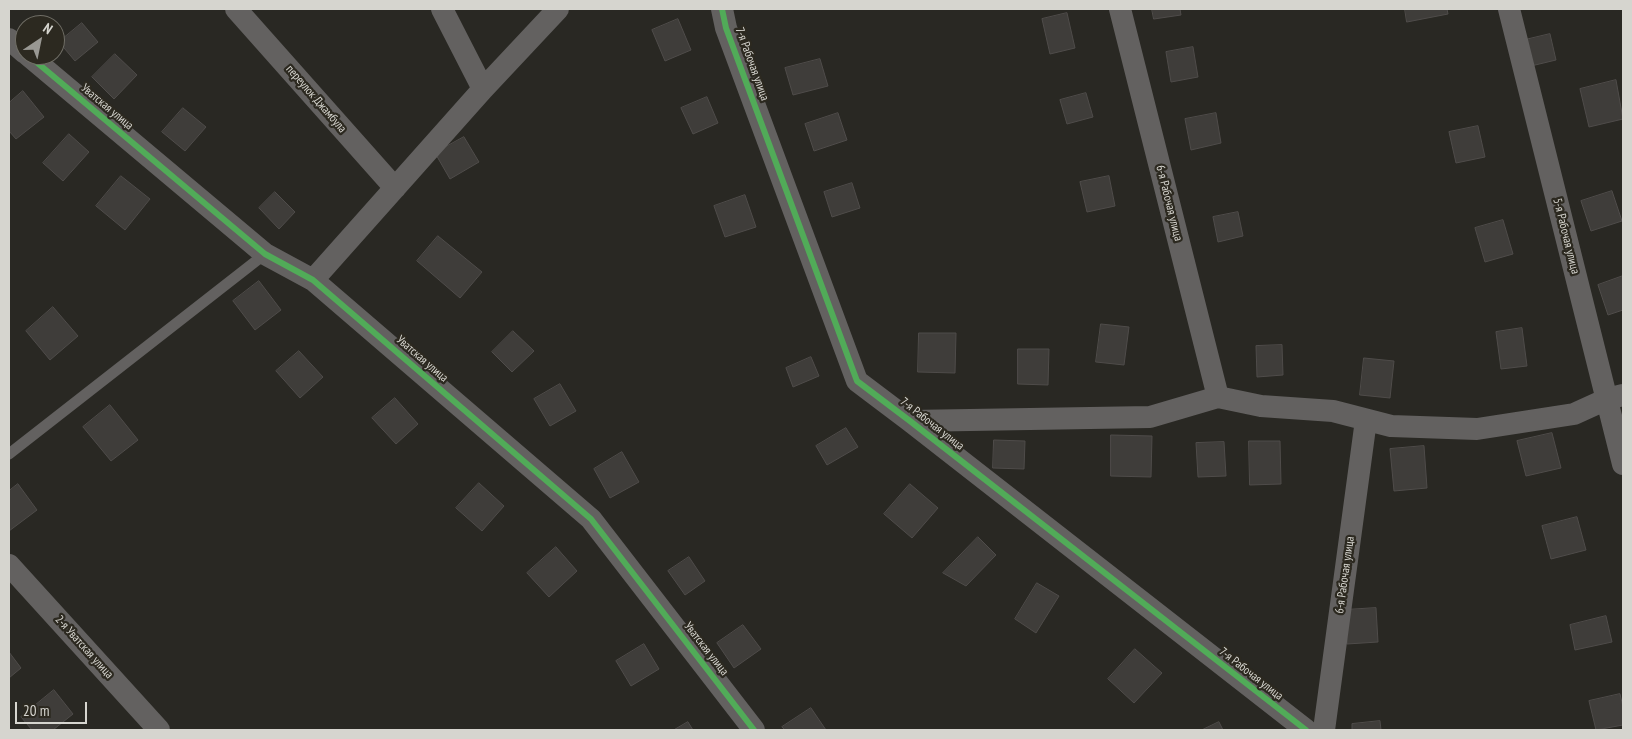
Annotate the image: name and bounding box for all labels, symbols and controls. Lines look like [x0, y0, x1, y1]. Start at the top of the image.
north arrow [15, 15, 65, 65]
text: N [40, 19, 56, 38]
street label: 7-я Рабочая улица [732, 25, 772, 103]
street label: переулок Джамбула [283, 62, 349, 136]
street label: Уватская улица [78, 81, 136, 133]
street label: 6-я Рабочая улица [1153, 164, 1185, 242]
street label: 5-я Рабочая улица [1550, 197, 1582, 275]
street label: Уватская улица [393, 333, 451, 385]
street label: 7-я Рабочая улица [897, 395, 967, 453]
street label: 6-я Рабочая улица [1332, 536, 1358, 614]
street label: 2-я Уватская улица [52, 613, 116, 681]
street label: Уватская улица [681, 619, 731, 679]
street label: 7-я Рабочая улица [1216, 645, 1286, 703]
scale bar [18, 692, 90, 724]
text: 20 m [23, 701, 49, 720]

